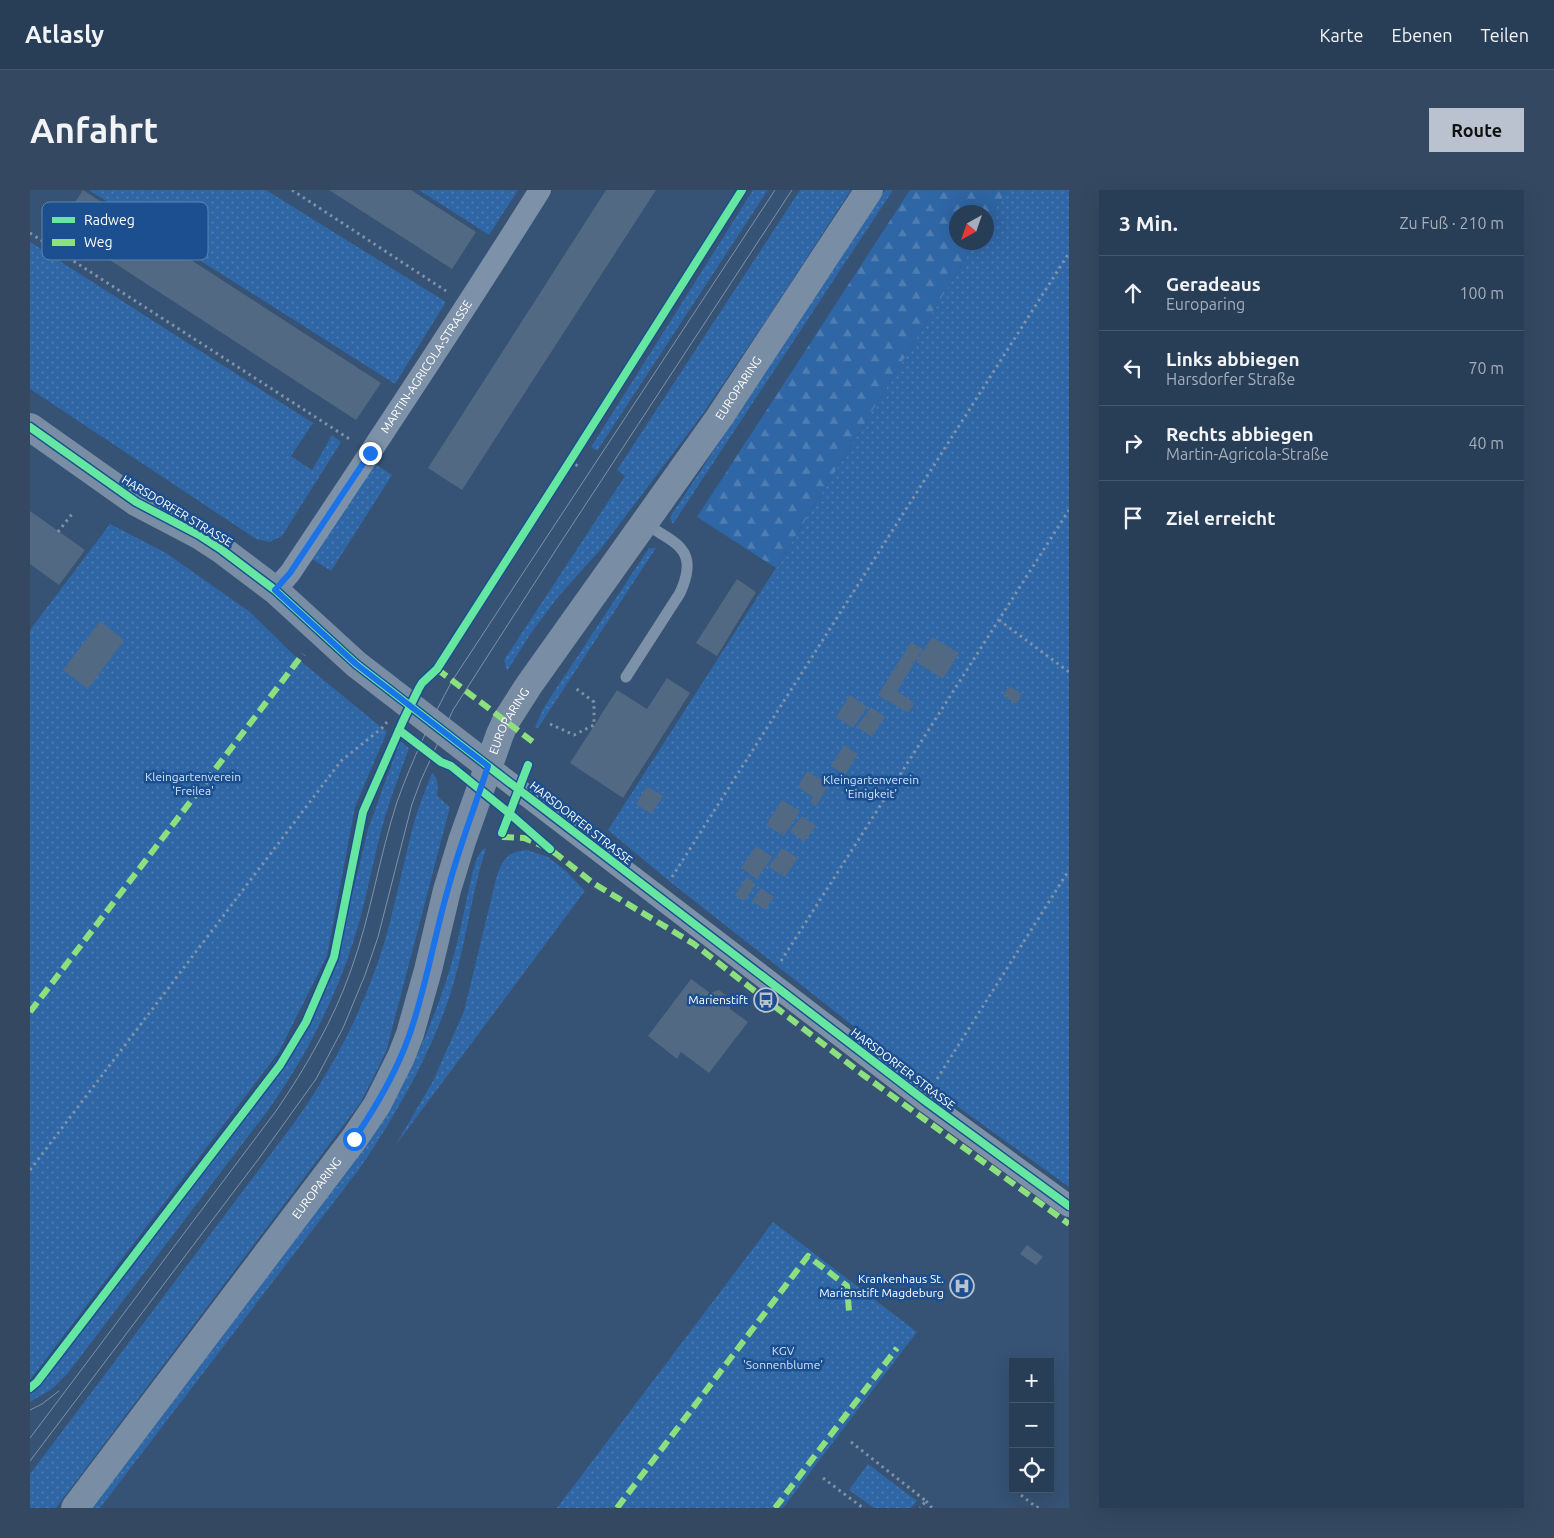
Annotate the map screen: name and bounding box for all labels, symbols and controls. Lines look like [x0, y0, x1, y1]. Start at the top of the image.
text: Atlasly [25, 21, 104, 48]
text: Karte [1320, 25, 1364, 45]
text: Ebenen [1392, 25, 1453, 45]
text: Teilen [1481, 25, 1529, 45]
button: Route [1429, 108, 1524, 152]
text: Anfahrt [30, 110, 158, 150]
legend [42, 202, 208, 260]
north arrow [949, 205, 994, 250]
text: 3 Min. [1119, 211, 1178, 235]
text: Radweg [84, 212, 135, 228]
text: Zu Fuß · 210 m [1399, 214, 1504, 232]
text: Weg [84, 234, 113, 250]
text: Geradeaus [1166, 273, 1261, 295]
icon: ahead [1119, 279, 1147, 307]
text: 100 m [1459, 284, 1504, 302]
text: Europaring [1166, 295, 1245, 313]
street label: MARTIN-AGRICOLA-STRASSE [378, 297, 474, 435]
text: Links abbiegen [1166, 348, 1300, 370]
street label: EUROPARING [713, 354, 764, 422]
icon: left [1119, 354, 1147, 382]
text: 70 m [1468, 359, 1504, 377]
text: Harsdorfer Straße [1166, 370, 1295, 388]
text: Rechts abbiegen [1166, 423, 1314, 445]
icon: right [1119, 429, 1147, 457]
text: 40 m [1468, 434, 1504, 452]
route end [359, 442, 382, 465]
text: Martin-Agricola-Straße [1166, 445, 1329, 463]
street label: HARSDORFER STRASSE [120, 472, 235, 549]
icon: arrive [1119, 504, 1147, 532]
text: Ziel erreicht [1166, 507, 1275, 529]
street label: EUROPARING [486, 685, 531, 756]
park label: Kleingartenverein 'Freilea' [145, 770, 241, 797]
park label: Kleingartenverein 'Einigkeit' [823, 773, 919, 800]
street label: HARSDORFER STRASSE [527, 779, 635, 867]
bus stop icon: Marienstift [753, 987, 779, 1013]
place label: Marienstift [688, 993, 748, 1006]
street label: HARSDORFER STRASSE [849, 1025, 958, 1112]
route start [343, 1128, 366, 1151]
street label: EUROPARING [289, 1155, 344, 1221]
place label: Krankenhaus St. Marienstift Magdeburg [819, 1272, 944, 1299]
hospital icon: Krankenhaus St. Marienstift Magdeburg [949, 1273, 975, 1299]
park label: KGV 'Sonnenblume' [743, 1344, 823, 1371]
map controls [1009, 1358, 1054, 1493]
button: + [1009, 1358, 1054, 1403]
button: − [1009, 1403, 1054, 1448]
button: locate [1009, 1448, 1054, 1493]

